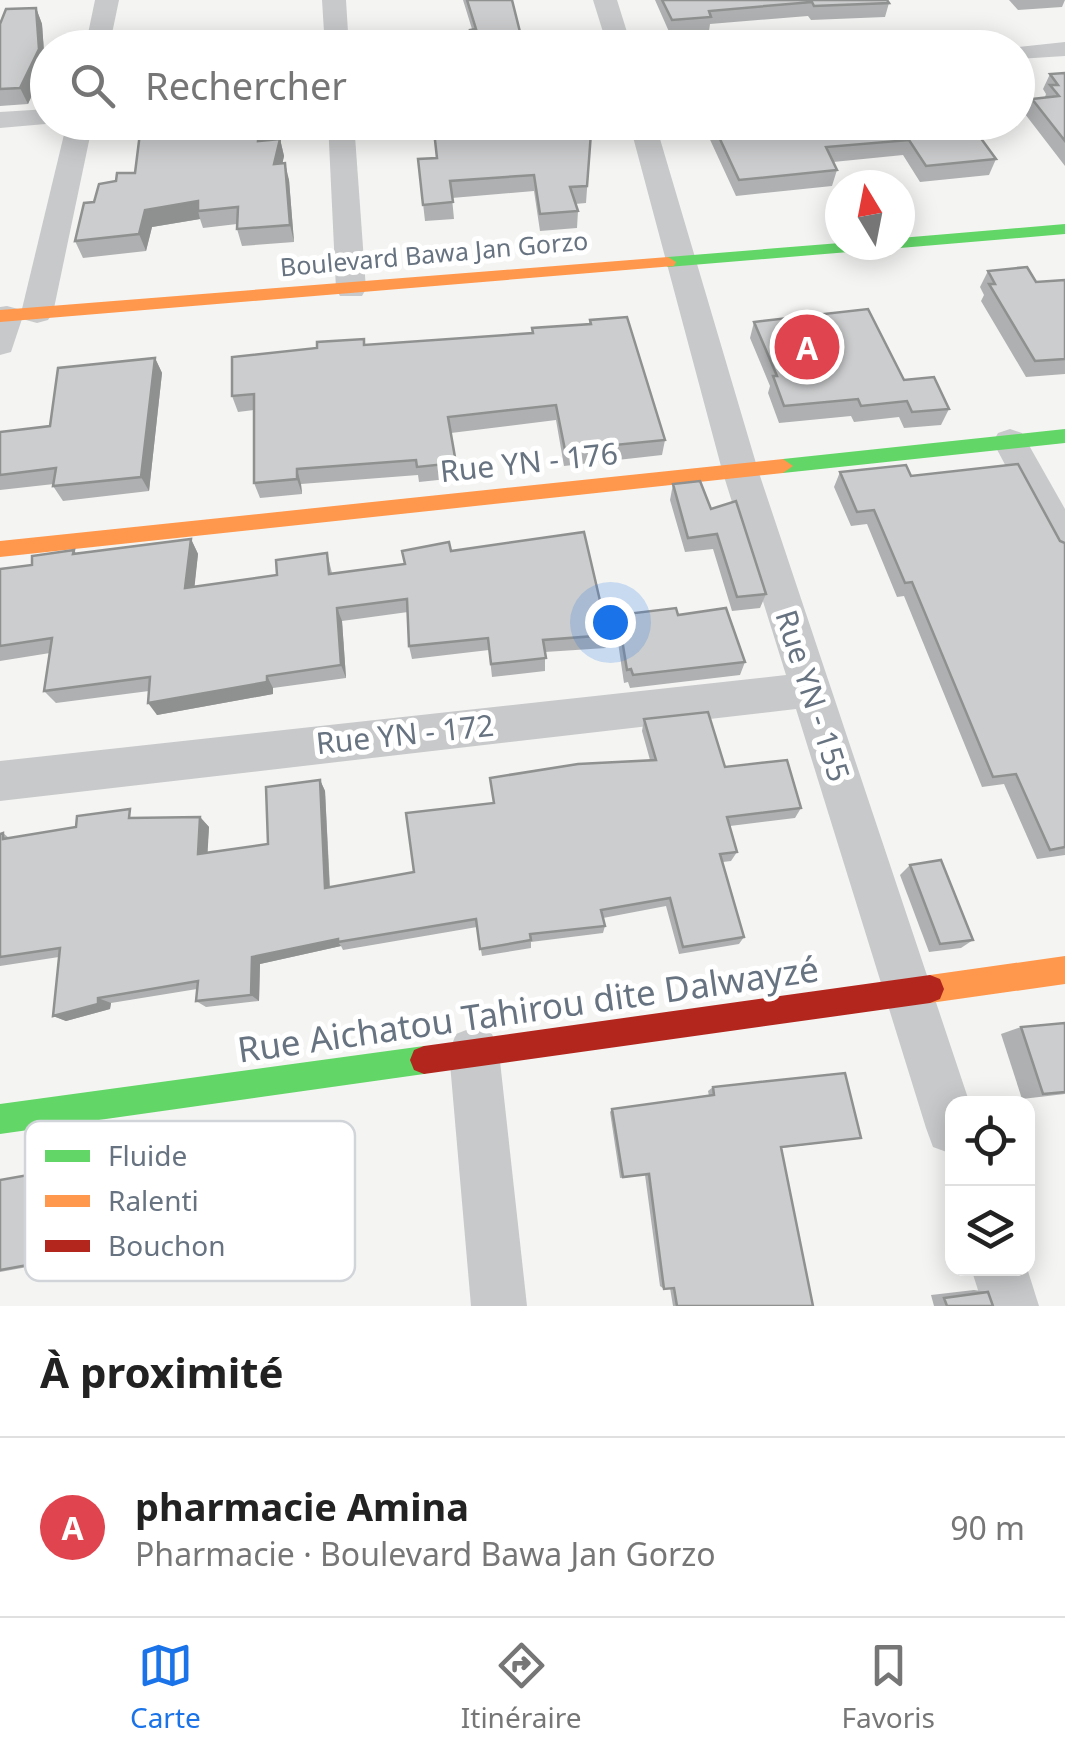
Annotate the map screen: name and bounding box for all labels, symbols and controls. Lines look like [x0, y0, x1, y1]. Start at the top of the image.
search box [30, 30, 1035, 140]
icon: search [65, 58, 120, 113]
text: Rechercher [145, 59, 347, 111]
north arrow [825, 170, 915, 260]
street label: Boulevard Bawa Jan Gorzo [278, 223, 589, 283]
pin: A [774, 310, 840, 384]
street label: Rue YN - 176 [438, 432, 620, 491]
your location [585, 597, 636, 648]
street label: Rue YN - 155 [766, 604, 860, 787]
street label: Rue YN - 172 [314, 704, 496, 763]
street label: Rue Aichatou Tahirou dite Dalwayzé [234, 944, 821, 1073]
map controls [945, 1096, 1035, 1276]
button: locate [945, 1096, 1035, 1186]
legend [25, 1121, 355, 1281]
text: Fluide [108, 1136, 187, 1174]
text: Ralenti [108, 1181, 199, 1219]
button: layers [945, 1186, 1035, 1276]
text: Bouchon [108, 1226, 225, 1264]
text: À proximité [40, 1343, 284, 1400]
text: pharmacie Amina [135, 1480, 469, 1532]
text: A [61, 1506, 84, 1549]
text: 90 m [950, 1506, 1025, 1549]
text: Pharmacie · Boulevard Bawa Jan Gorzo [135, 1532, 716, 1575]
tab: Carte [130, 1638, 201, 1736]
tab: Itinéraire [461, 1638, 581, 1736]
tab: Favoris [841, 1638, 935, 1736]

